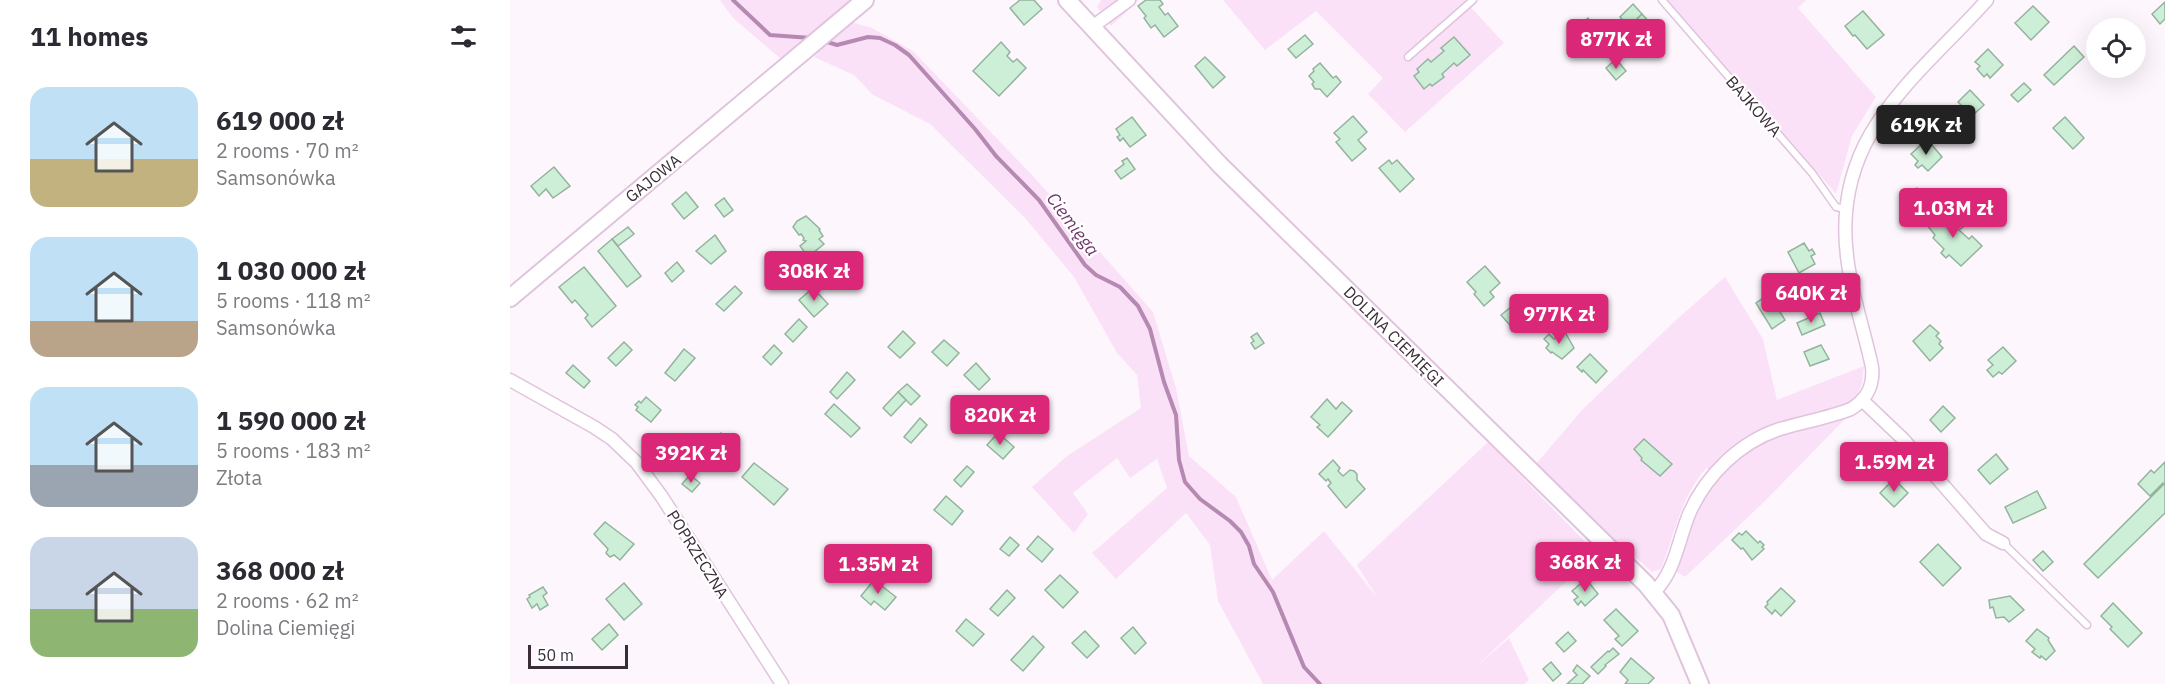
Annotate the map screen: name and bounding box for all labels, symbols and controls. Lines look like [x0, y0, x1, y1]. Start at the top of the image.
map controls [2086, 18, 2146, 78]
button: locate [2086, 18, 2146, 78]
text: 11 homes [30, 19, 148, 53]
pin: 877K zł [1561, 19, 1671, 70]
icon: filters [447, 20, 480, 53]
text: 877K zł [1580, 25, 1652, 52]
street label: BAJKOWA [1722, 71, 1786, 141]
text: 619 000 zł [216, 103, 344, 137]
pin: 619K zł [1871, 105, 1981, 156]
icon: home [78, 111, 150, 183]
text: 619K zł [1890, 111, 1962, 138]
text: 2 rooms · 70 m² [216, 137, 359, 164]
street label: GAJOWA [621, 150, 685, 206]
text: Samsonówka [216, 164, 336, 191]
water label: Ciemięga [1042, 188, 1104, 260]
pin: 1.03M zł [1891, 188, 2015, 239]
text: 1.03M zł [1913, 194, 1993, 221]
pin: 308K zł [759, 251, 869, 302]
text: 1 030 000 zł [216, 253, 365, 287]
text: 308K zł [778, 257, 850, 284]
icon: home [78, 261, 150, 333]
pin: 640K zł [1756, 273, 1866, 324]
text: 640K zł [1775, 279, 1847, 306]
street label: DOLINA CIEMIĘGI [1340, 282, 1448, 390]
text: 5 rooms · 118 m² [216, 287, 371, 314]
pin: 977K zł [1504, 294, 1614, 345]
text: 977K zł [1523, 300, 1595, 327]
text: Samsonówka [216, 314, 336, 341]
pin: 820K zł [945, 395, 1055, 446]
text: 820K zł [964, 401, 1036, 428]
text: 1 590 000 zł [216, 403, 365, 437]
icon: home [78, 411, 150, 483]
pin: 392K zł [636, 433, 746, 484]
text: 5 rooms · 183 m² [216, 437, 371, 464]
text: 392K zł [655, 439, 727, 466]
pin: 1.59M zł [1832, 442, 1956, 493]
text: 1.59M zł [1854, 448, 1934, 475]
text: Złota [216, 464, 262, 491]
street label: POPRZECZNA [663, 506, 733, 602]
pin: 368K zł [1530, 542, 1640, 593]
pin: 1.35M zł [816, 544, 940, 595]
text: 368K zł [1549, 548, 1621, 575]
text: 1.35M zł [838, 550, 918, 577]
text: 368 000 zł [216, 553, 344, 587]
icon: home [78, 561, 150, 633]
text: 2 rooms · 62 m² [216, 587, 359, 614]
text: Dolina Ciemięgi [216, 614, 355, 641]
scale bar [528, 642, 628, 670]
text: 50 m [537, 645, 574, 665]

